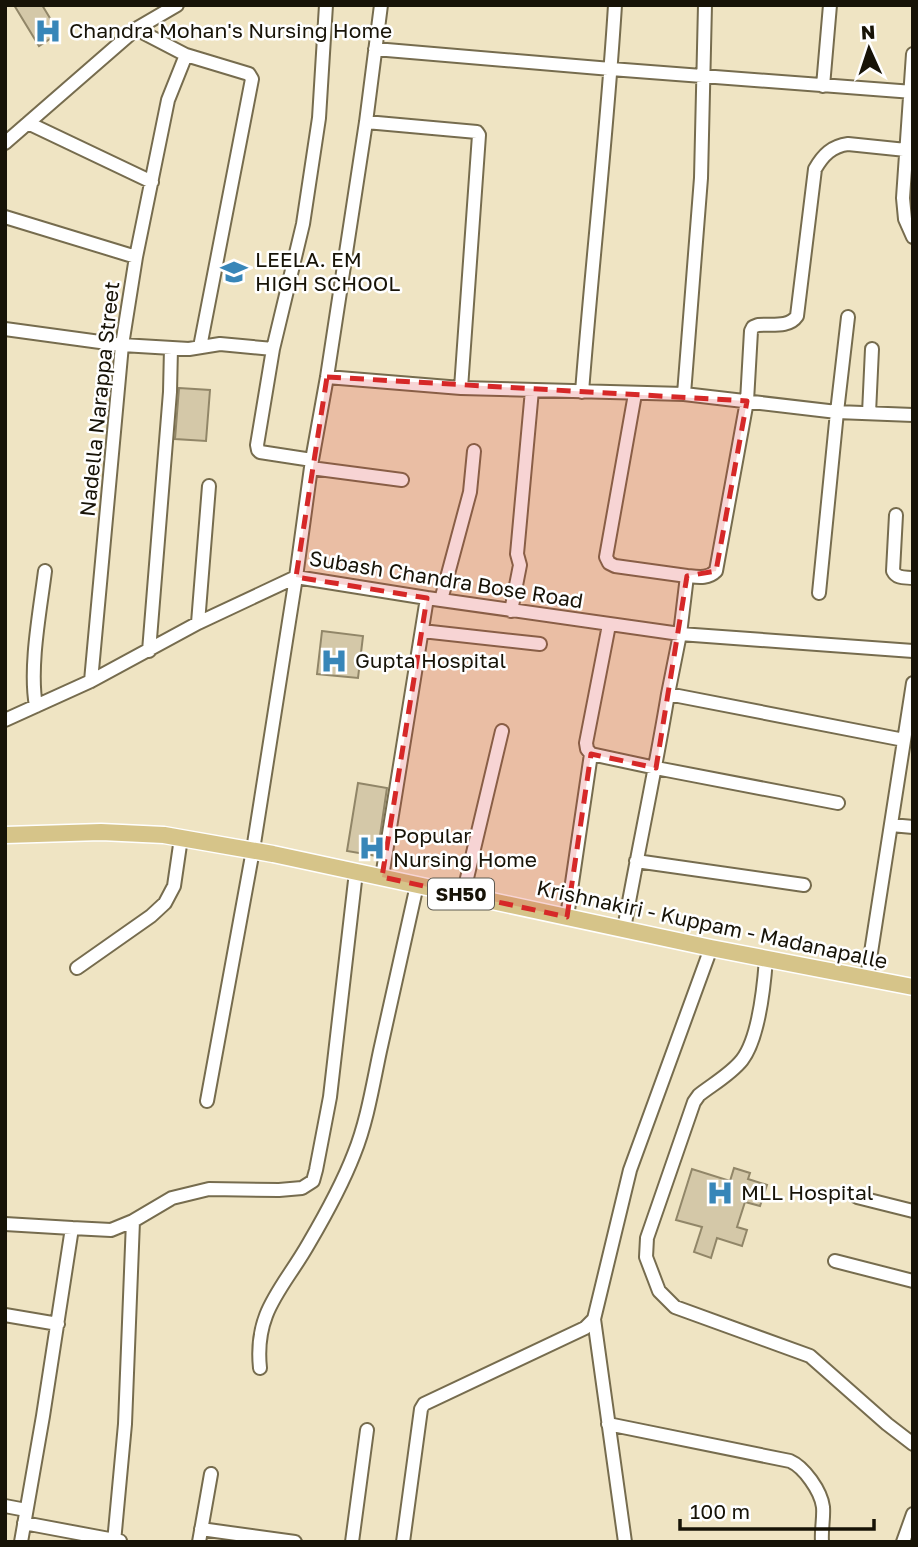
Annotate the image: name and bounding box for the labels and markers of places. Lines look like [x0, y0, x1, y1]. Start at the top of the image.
hospital icon: Chandra Mohan's Nursing Home [33, 16, 63, 46]
place label: Chandra Mohan's Nursing Home [69, 17, 392, 43]
place label: LEELA. EM HIGH SCHOOL [255, 246, 400, 296]
school or university icon: LEELA. EM HIGH SCHOOL [219, 257, 249, 287]
hospital icon: Gupta Hospital [319, 646, 349, 676]
place label: Gupta Hospital [355, 647, 506, 673]
place label: Popular Nursing Home [393, 822, 537, 872]
hospital icon: Popular Nursing Home [357, 833, 387, 863]
hospital icon: MLL Hospital [705, 1178, 735, 1208]
place label: MLL Hospital [741, 1179, 873, 1205]

